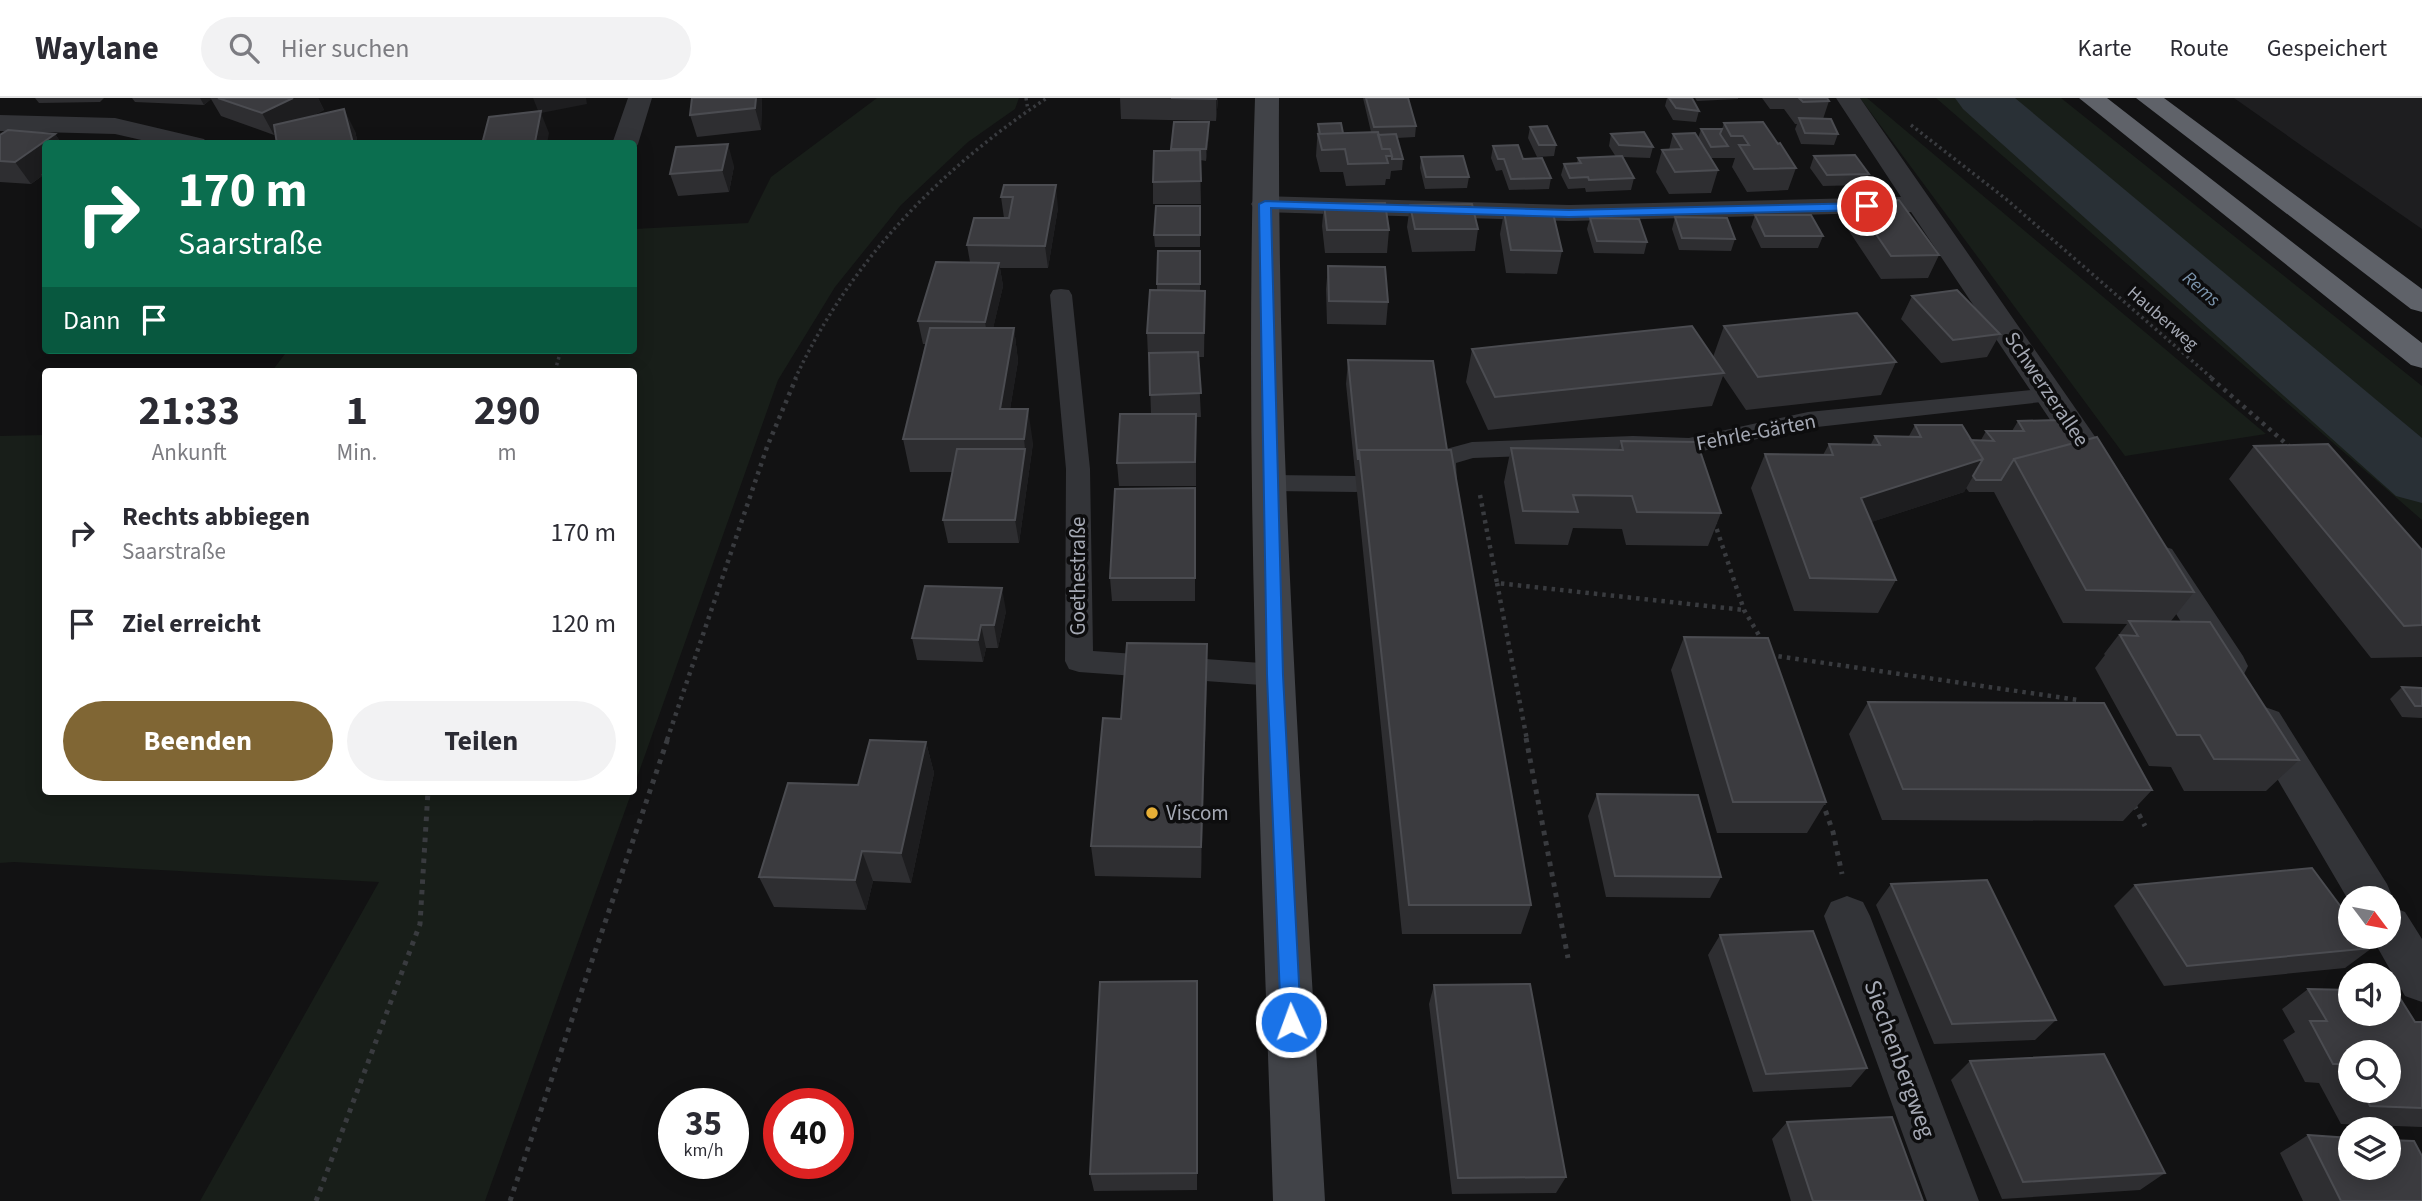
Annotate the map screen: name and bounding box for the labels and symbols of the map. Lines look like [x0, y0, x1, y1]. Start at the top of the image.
pin [1837, 176, 1897, 236]
water label: Rems [2176, 265, 2226, 313]
street label: Hauberweg [2122, 280, 2204, 356]
street label: Schwerzerallee [1997, 326, 2097, 452]
street label: Fehrle-Gärten [1694, 406, 1818, 458]
street label: Goethestraße [1063, 517, 1093, 635]
place label: Viscom [1166, 798, 1229, 828]
marker: Viscom [1144, 805, 1160, 821]
north arrow [2338, 886, 2401, 948]
street label: Siechenbergweg [1855, 975, 1944, 1143]
position arrow [1254, 985, 1328, 1059]
speed limit sign: 40 [763, 1088, 854, 1179]

